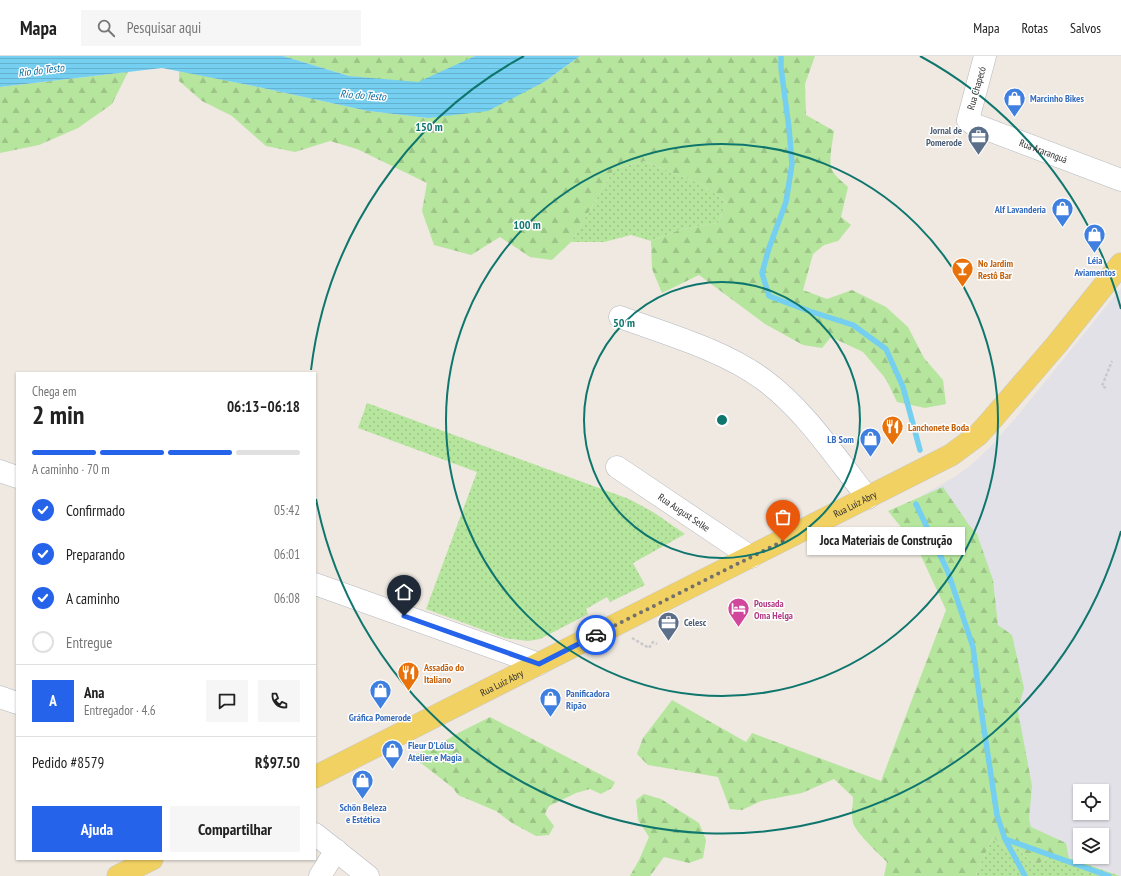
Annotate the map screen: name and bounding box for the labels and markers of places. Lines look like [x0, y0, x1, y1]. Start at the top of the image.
shop icon: Marcinho Bikes [1001, 85, 1027, 118]
place label: Marcinho Bikes [1030, 92, 1084, 105]
office icon: Jornal de Pomerode [965, 123, 991, 156]
place label: Jornal de Pomerode [926, 124, 962, 149]
shop icon: Alf Lavanderia [1049, 196, 1075, 229]
place label: Alf Lavanderia [994, 203, 1046, 216]
shop icon: Léia Aviamentos [1082, 221, 1108, 254]
place label: Léia Aviamentos [1073, 254, 1116, 279]
bar icon: No Jardim Restô Bar [949, 256, 975, 289]
place label: No Jardim Restô Bar [978, 257, 1014, 282]
centre of rings [715, 413, 729, 427]
restaurant icon: Lanchonete Boda [880, 414, 906, 447]
place label: Lanchonete Boda [908, 421, 969, 434]
shop icon: LB Som [857, 426, 883, 459]
place label: LB Som [827, 433, 854, 446]
pin [766, 500, 800, 541]
callout: Joca Materiais de Construção [807, 527, 965, 555]
pin [387, 575, 421, 616]
hotel icon: Pousada Oma Helga [726, 596, 752, 629]
place label: Pousada Oma Helga [754, 597, 793, 622]
office icon: Celesc [656, 609, 682, 642]
place label: Celesc [684, 616, 707, 629]
restaurant icon: Assadão do Italiano [396, 660, 422, 693]
place label: Assadão do Italiano [423, 661, 465, 686]
shop icon: Gráfica Pomerode [367, 678, 393, 711]
shop icon: Panificadora Ripão [537, 686, 563, 719]
place label: Panificadora Ripão [566, 687, 610, 712]
place label: Gráfica Pomerode [349, 711, 411, 724]
shop icon: Fleur D'Lólus Atelier e Magia [379, 738, 405, 771]
place label: Fleur D'Lólus Atelier e Magia [407, 739, 462, 764]
shop icon: Schön Beleza e Estética [350, 768, 376, 801]
place label: Schön Beleza e Estética [339, 801, 387, 826]

